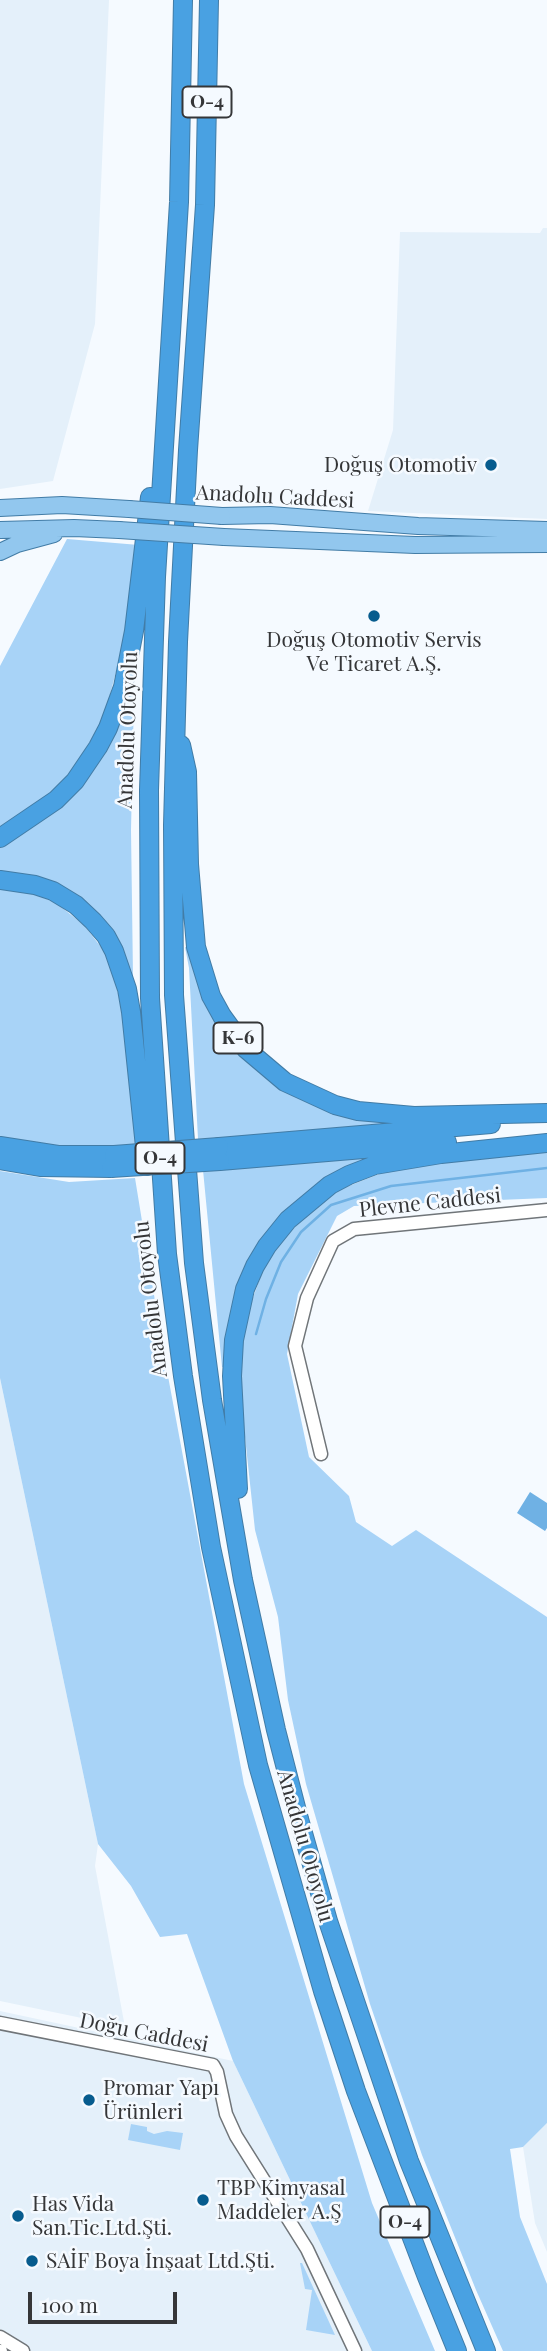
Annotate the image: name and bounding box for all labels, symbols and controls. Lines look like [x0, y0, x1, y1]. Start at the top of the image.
road number: O-4 [182, 86, 232, 118]
place label: Doğuş Otomotiv [324, 452, 477, 478]
marker: Doğuş Otomotiv [483, 457, 499, 473]
street label: Anadolu Caddesi [195, 480, 355, 514]
marker: Doğuş Otomotiv Servis Ve Ticaret A.Ş. [366, 608, 382, 624]
place label: Doğuş Otomotiv Servis Ve Ticaret A.Ş. [266, 627, 482, 677]
street label: Anadolu Otoyolu [113, 651, 143, 809]
road number: K-6 [214, 1022, 262, 1054]
road number: O-4 [136, 1142, 184, 1174]
street label: Plevne Caddesi [358, 1183, 502, 1223]
street label: Anadolu Otoyolu [129, 1219, 173, 1379]
street label: Anadolu Otoyolu [271, 1767, 339, 1925]
street label: Doğu Caddesi [77, 2008, 211, 2058]
place label: Promar Yapı Ürünleri [103, 2075, 219, 2125]
marker: Promar Yapı Ürünleri [81, 2092, 97, 2108]
place label: TBP Kimyasal Maddeler A.Ş [217, 2175, 346, 2225]
place label: Has Vida San.Tic.Ltd.Şti. [32, 2191, 172, 2241]
marker: TBP Kimyasal Maddeler A.Ş [195, 2192, 211, 2208]
road number: O-4 [380, 2206, 430, 2238]
marker: Has Vida San.Tic.Ltd.Şti. [10, 2208, 26, 2224]
place label: SAİF Boya İnşaat Ltd.Şti. [46, 2248, 275, 2274]
marker: SAİF Boya İnşaat Ltd.Şti. [24, 2253, 40, 2269]
scale bar [32, 2278, 180, 2322]
text: 100 m [41, 2290, 98, 2318]

